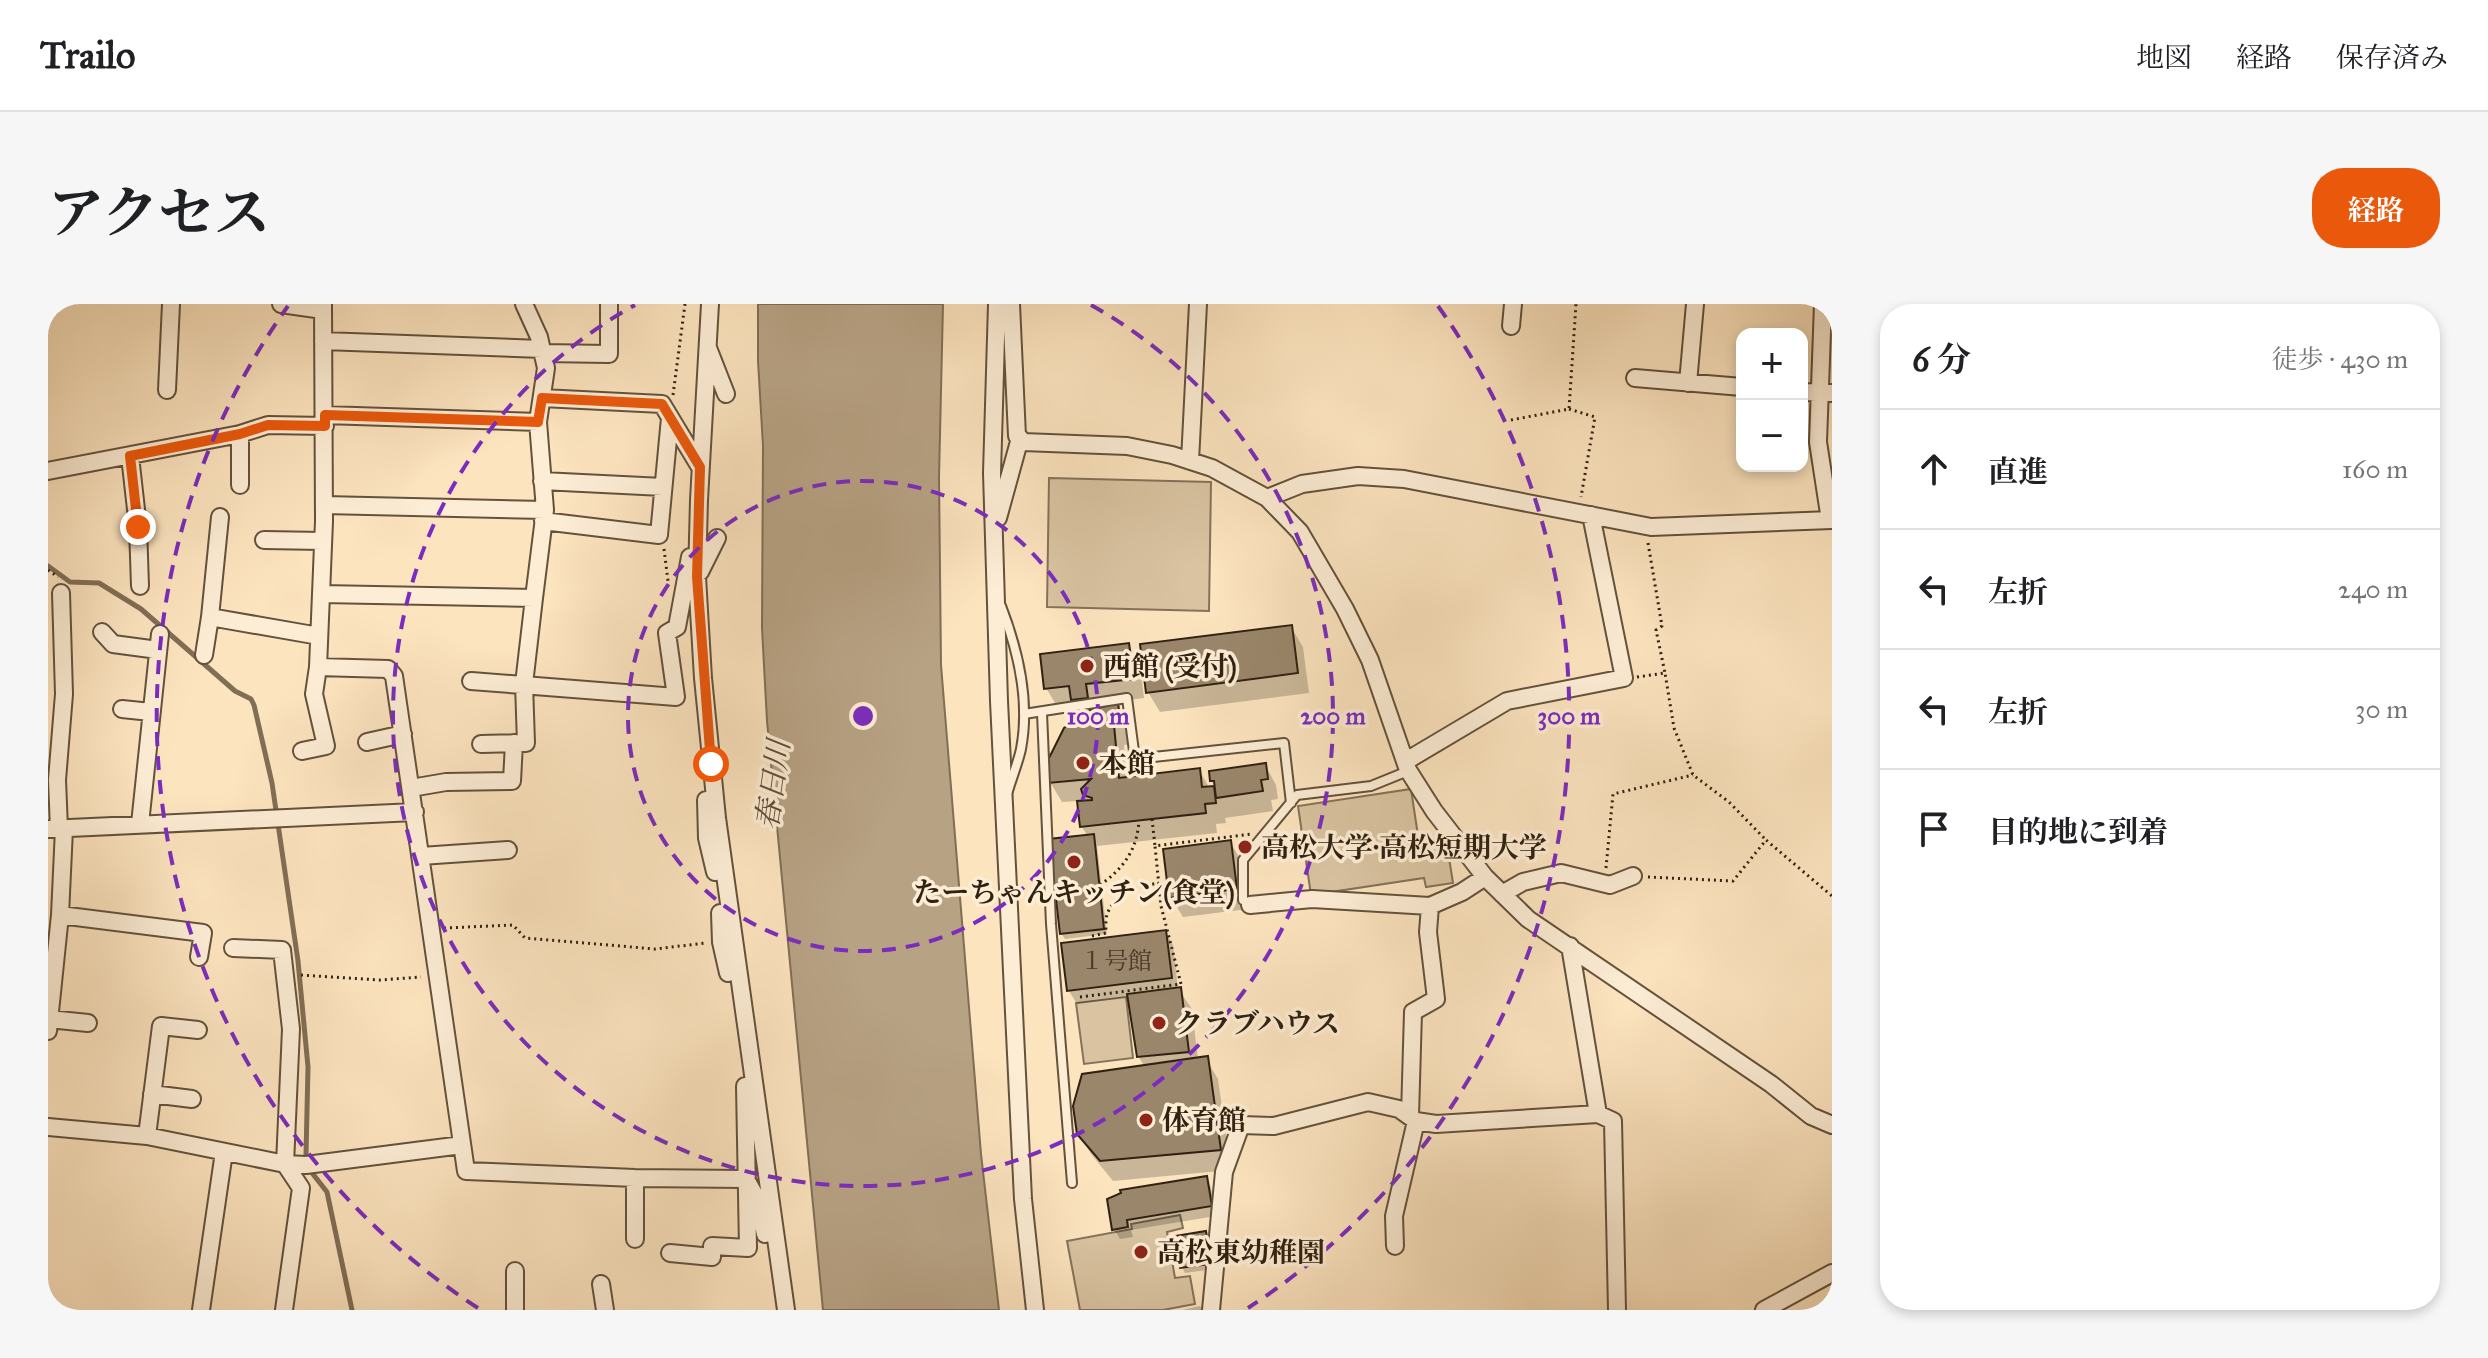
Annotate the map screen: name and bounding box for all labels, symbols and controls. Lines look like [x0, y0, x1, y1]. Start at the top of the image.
text: Trailo [40, 32, 135, 78]
text: 地図 [2136, 40, 2192, 75]
text: 経路 [2236, 40, 2292, 75]
text: 保存済み [2336, 40, 2448, 75]
button: 経路 [2312, 168, 2440, 248]
text: アクセス [48, 179, 270, 247]
map controls [1736, 328, 1808, 472]
button: + [1736, 328, 1808, 400]
text: 6 分 [1912, 339, 1971, 380]
text: 徒歩 · 430 m [2272, 343, 2408, 375]
button: − [1736, 400, 1808, 472]
icon: ahead [1912, 447, 1956, 491]
text: 160 m [2342, 453, 2408, 485]
text: 直進 [1988, 454, 2048, 490]
route end [120, 509, 156, 545]
icon: left [1912, 567, 1956, 611]
text: 240 m [2338, 573, 2408, 605]
text: 左折 [1988, 574, 2048, 610]
place label: 西館 (受付) [1103, 649, 1237, 684]
marker: 西館 (受付) [1078, 657, 1096, 675]
icon: left [1912, 687, 1956, 731]
text: 30 m [2355, 693, 2408, 725]
text: 左折 [1988, 694, 2048, 730]
text: 100 m [1067, 701, 1130, 731]
text: 200 m [1300, 701, 1366, 731]
text: 300 m [1538, 701, 1601, 731]
centre of rings [849, 702, 877, 730]
water label: 春日川 [749, 735, 798, 832]
route start [693, 746, 729, 782]
place label: 本館 [1099, 746, 1155, 781]
marker: 本館 [1074, 754, 1092, 772]
icon: arrive [1912, 807, 1956, 851]
text: 目的地に到着 [1988, 814, 2168, 850]
place label: 高松大学·高松短期大学 [1261, 830, 1547, 865]
marker: 高松大学·高松短期大学 [1236, 838, 1254, 856]
marker: たーちゃんキッチン(食堂) [1065, 853, 1083, 871]
place label: たーちゃんキッチン(食堂) [913, 875, 1235, 910]
house number: １号館 [1080, 946, 1152, 976]
place label: クラブハウス [1175, 1006, 1340, 1041]
marker: クラブハウス [1150, 1014, 1168, 1032]
place label: 体育館 [1162, 1103, 1246, 1138]
marker: 体育館 [1137, 1111, 1155, 1129]
place label: 高松東幼稚園 [1157, 1235, 1325, 1270]
marker: 高松東幼稚園 [1132, 1243, 1150, 1261]

